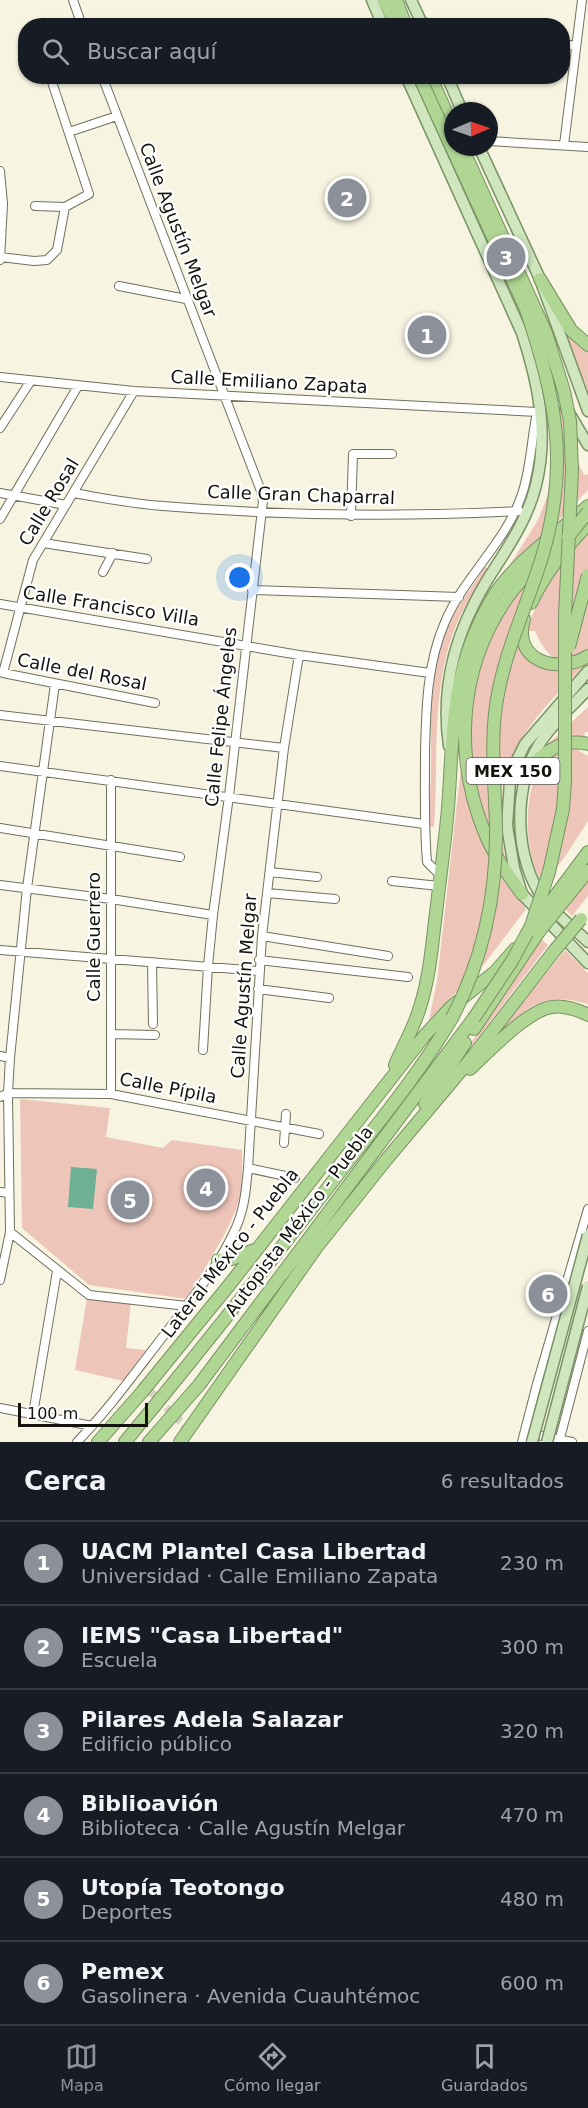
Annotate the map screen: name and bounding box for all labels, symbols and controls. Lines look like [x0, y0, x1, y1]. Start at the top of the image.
search box [18, 18, 570, 84]
icon: search [39, 35, 72, 68]
text: Buscar aquí [87, 39, 217, 64]
north arrow [444, 102, 498, 156]
street label: Calle Agustín Melgar [135, 139, 222, 321]
pin: 2 [328, 176, 366, 220]
pin: 3 [486, 234, 526, 280]
pin: 1 [408, 312, 446, 358]
street label: Calle Emiliano Zapata [170, 366, 368, 397]
street label: Calle Rosal [14, 454, 83, 549]
street label: Calle Gran Chaparral [207, 481, 395, 508]
your location [225, 563, 254, 592]
street label: Calle Francisco Villa [21, 581, 201, 630]
street label: Calle Felipe Ángeles [201, 626, 240, 808]
street label: Calle del Rosal [15, 649, 149, 694]
road number: MEX 150 [466, 758, 560, 784]
street label: Calle Guerrero [83, 872, 104, 1002]
street label: Calle Agustín Melgar [227, 892, 260, 1079]
street label: Calle Pípila [118, 1068, 219, 1107]
street label: Autopista México - Puebla [220, 1121, 377, 1320]
street label: Lateral México - Puebla [157, 1164, 302, 1342]
pin: 4 [186, 1166, 226, 1210]
pin: 5 [110, 1178, 150, 1222]
pin: 6 [528, 1272, 568, 1316]
scale bar [18, 1400, 148, 1428]
text: 100 m [27, 1404, 78, 1423]
text: Cerca [24, 1466, 107, 1496]
text: 6 resultados [441, 1469, 564, 1493]
text: UACM Plantel Casa Libertad [81, 1539, 427, 1564]
text: 1 [37, 1551, 50, 1575]
text: 230 m [500, 1551, 564, 1575]
text: Universidad · Calle Emiliano Zapata [81, 1564, 438, 1588]
text: IEMS "Casa Libertad" [81, 1623, 343, 1648]
text: 2 [37, 1635, 50, 1659]
text: 300 m [500, 1635, 564, 1659]
text: Escuela [81, 1648, 158, 1672]
text: Pilares Adela Salazar [81, 1707, 343, 1732]
text: 3 [37, 1719, 50, 1743]
text: 320 m [500, 1719, 564, 1743]
text: Edificio público [81, 1732, 232, 1756]
text: Biblioavión [81, 1791, 219, 1816]
text: 4 [37, 1803, 50, 1827]
text: 470 m [500, 1803, 564, 1827]
text: Biblioteca · Calle Agustín Melgar [81, 1816, 405, 1840]
text: Utopía Teotongo [81, 1875, 285, 1900]
text: 5 [37, 1887, 50, 1911]
text: 480 m [500, 1887, 564, 1911]
text: Deportes [81, 1900, 172, 1924]
text: Pemex [81, 1959, 164, 1984]
text: 6 [37, 1971, 50, 1995]
text: 600 m [500, 1971, 564, 1995]
text: Gasolinera · Avenida Cuauhtémoc [81, 1984, 420, 2008]
tab: Mapa [60, 2040, 104, 2095]
tab: Cómo llegar [224, 2040, 321, 2095]
tab: Guardados [441, 2040, 528, 2095]

